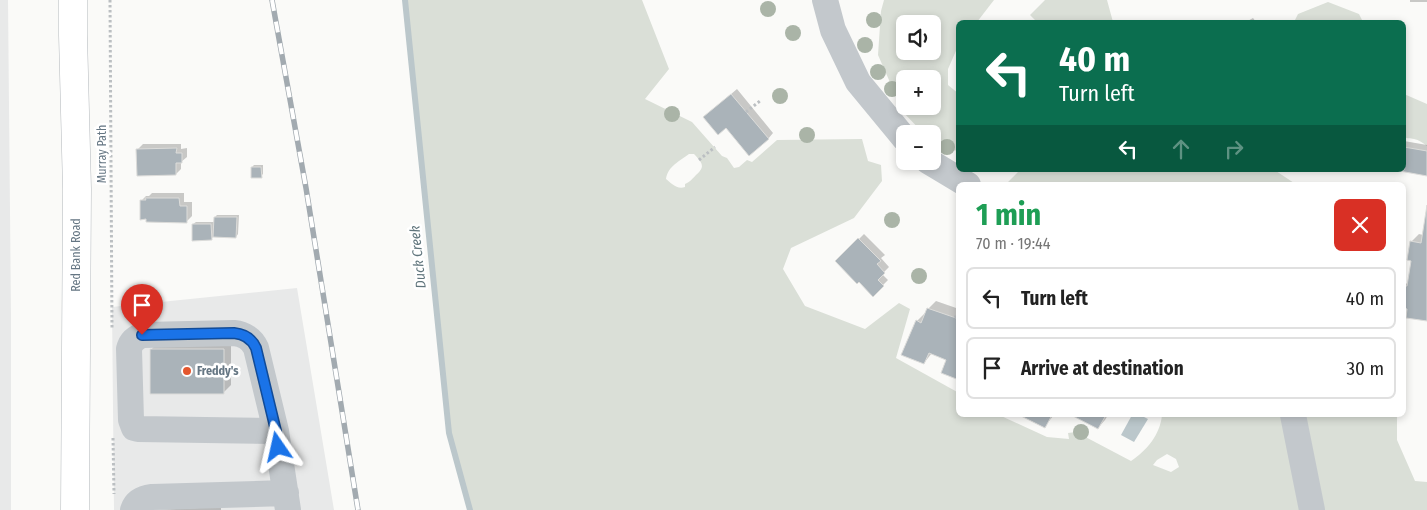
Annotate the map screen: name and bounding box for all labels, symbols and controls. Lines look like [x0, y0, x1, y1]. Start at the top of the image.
map controls [896, 15, 941, 170]
button: sound [896, 15, 941, 60]
text: 40 m [1059, 38, 1130, 80]
icon: left [976, 40, 1041, 105]
button: + [896, 70, 941, 115]
text: Turn left [1059, 80, 1135, 107]
street label: Murray Path [95, 125, 109, 183]
button: − [896, 125, 941, 170]
icon: left [1114, 135, 1142, 163]
icon: ahead [1167, 135, 1195, 163]
icon: right [1220, 135, 1248, 163]
text: 1 min [976, 197, 1041, 233]
button: close [1334, 199, 1386, 251]
street label: Red Bank Road [69, 218, 83, 292]
water label: Duck Creek [406, 225, 430, 289]
text: 70 m · 19:44 [976, 234, 1050, 253]
pin [121, 284, 163, 335]
icon: left [978, 284, 1006, 312]
text: Turn left [1021, 287, 1088, 310]
text: 40 m [1346, 287, 1384, 310]
icon: arrive [128, 291, 156, 319]
icon: arrive [978, 354, 1006, 382]
text: Arrive at destination [1021, 357, 1184, 380]
text: 30 m [1346, 357, 1384, 380]
place label: Freddy's [197, 364, 239, 378]
marker: Freddy's [181, 365, 193, 377]
position arrow [251, 420, 303, 472]

